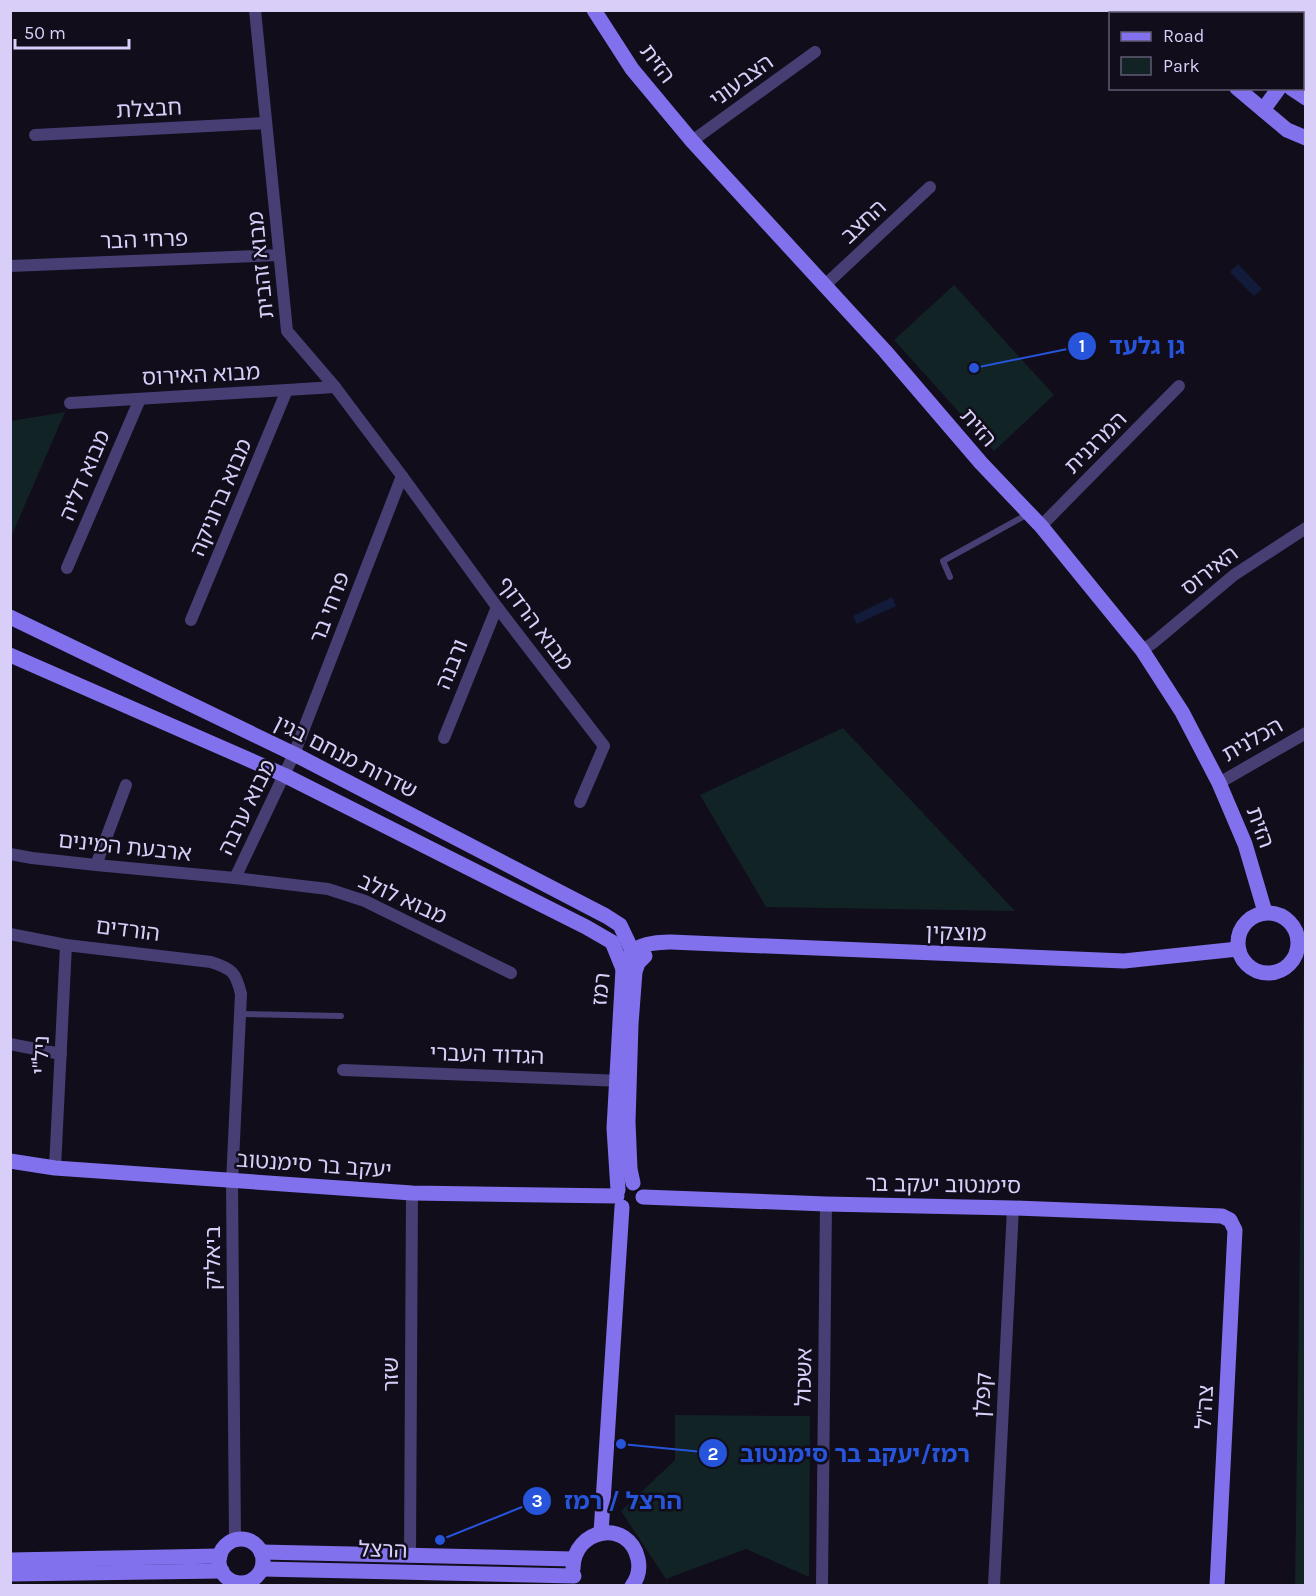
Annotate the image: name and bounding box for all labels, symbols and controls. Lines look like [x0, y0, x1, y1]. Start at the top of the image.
scale bar [15, 12, 129, 50]
legend [1109, 12, 1304, 90]
text: 50 m [24, 22, 66, 44]
text: Road [1163, 25, 1204, 47]
street label: הזית [634, 39, 680, 88]
street label: הצבעוני [705, 49, 778, 113]
text: Park [1163, 55, 1200, 77]
street label: חבצלת [116, 94, 183, 124]
street label: החצב [836, 194, 892, 249]
street label: מבוא זהבית [242, 210, 280, 320]
street label: פרחי הבר [99, 225, 189, 255]
callout: גן גלעד [1067, 325, 1197, 367]
text: גן גלעד [1109, 332, 1185, 360]
text: 1 [1079, 335, 1085, 357]
street label: מבוא האירוס [141, 359, 261, 391]
street label: הזית [955, 403, 1002, 452]
street label: המרגנית [1059, 406, 1132, 479]
street label: מבוא דליה [54, 426, 116, 525]
street label: מבוא ברוניקה [185, 435, 257, 560]
street label: האירוס [1176, 540, 1243, 601]
street label: פרחי בר [304, 568, 355, 647]
street label: מבוא הרדוף [492, 572, 579, 675]
street label: ורבנה [430, 636, 474, 693]
street label: שדרות מנחם בגין [270, 710, 421, 804]
street label: הכלנית [1218, 712, 1287, 768]
street label: מבוא ערבה [213, 755, 281, 859]
street label: הזית [1241, 803, 1279, 852]
street label: ארבעת המינים [57, 827, 193, 867]
street label: מבוא לולב [354, 868, 451, 930]
street label: הורדים [94, 913, 161, 947]
street label: מוצקין [925, 919, 987, 947]
street label: רמז [586, 971, 616, 1007]
street label: ניל"י [27, 1035, 55, 1075]
street label: הגדוד העברי [429, 1040, 545, 1070]
street label: יעקב בר סימנטוב [235, 1147, 393, 1183]
street label: סימנטוב יעקב בר [865, 1171, 1021, 1199]
street label: ביאליק [200, 1226, 226, 1290]
street label: אשכול [790, 1347, 818, 1406]
street label: שזר [378, 1357, 404, 1391]
street label: קפלן [969, 1371, 997, 1418]
street label: צה"ל [1191, 1384, 1219, 1430]
callout: רמז/יעקב בר סימנטוב [698, 1432, 982, 1474]
text: רמז/יעקב בר סימנטוב [740, 1440, 970, 1468]
text: 2 [708, 1443, 718, 1465]
callout: הרצל / רמז [522, 1480, 694, 1522]
text: הרצל / רמז [564, 1487, 682, 1515]
text: 3 [531, 1490, 543, 1512]
street label: הרצל [358, 1536, 408, 1564]

